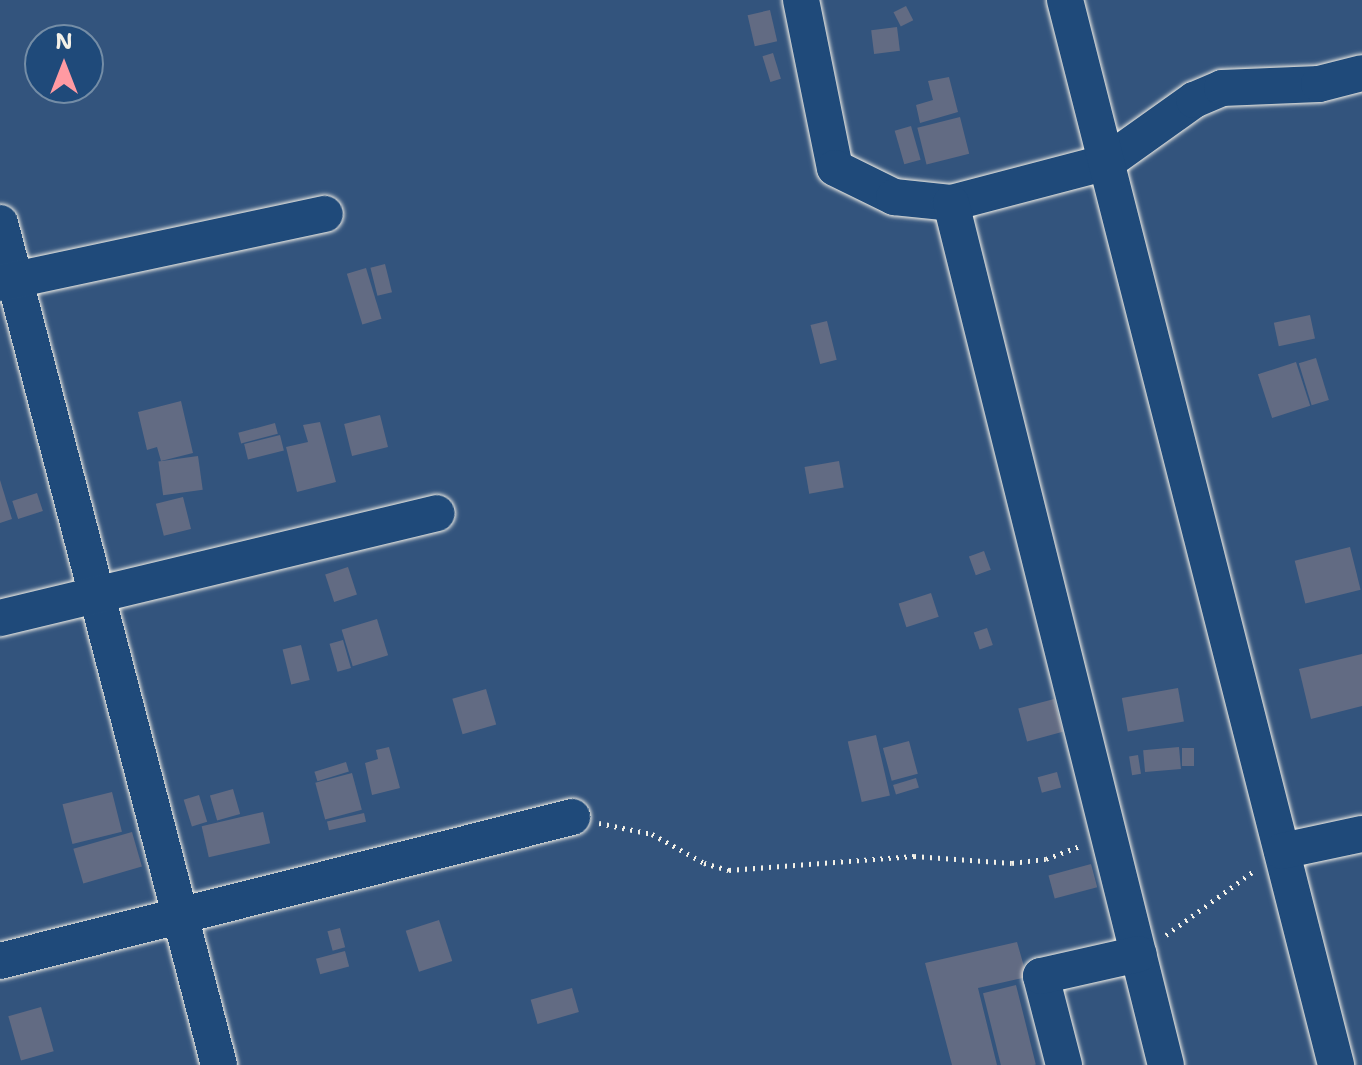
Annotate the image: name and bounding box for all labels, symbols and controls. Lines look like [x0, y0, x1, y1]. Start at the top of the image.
north arrow [24, 24, 104, 104]
text: N [55, 27, 73, 56]

